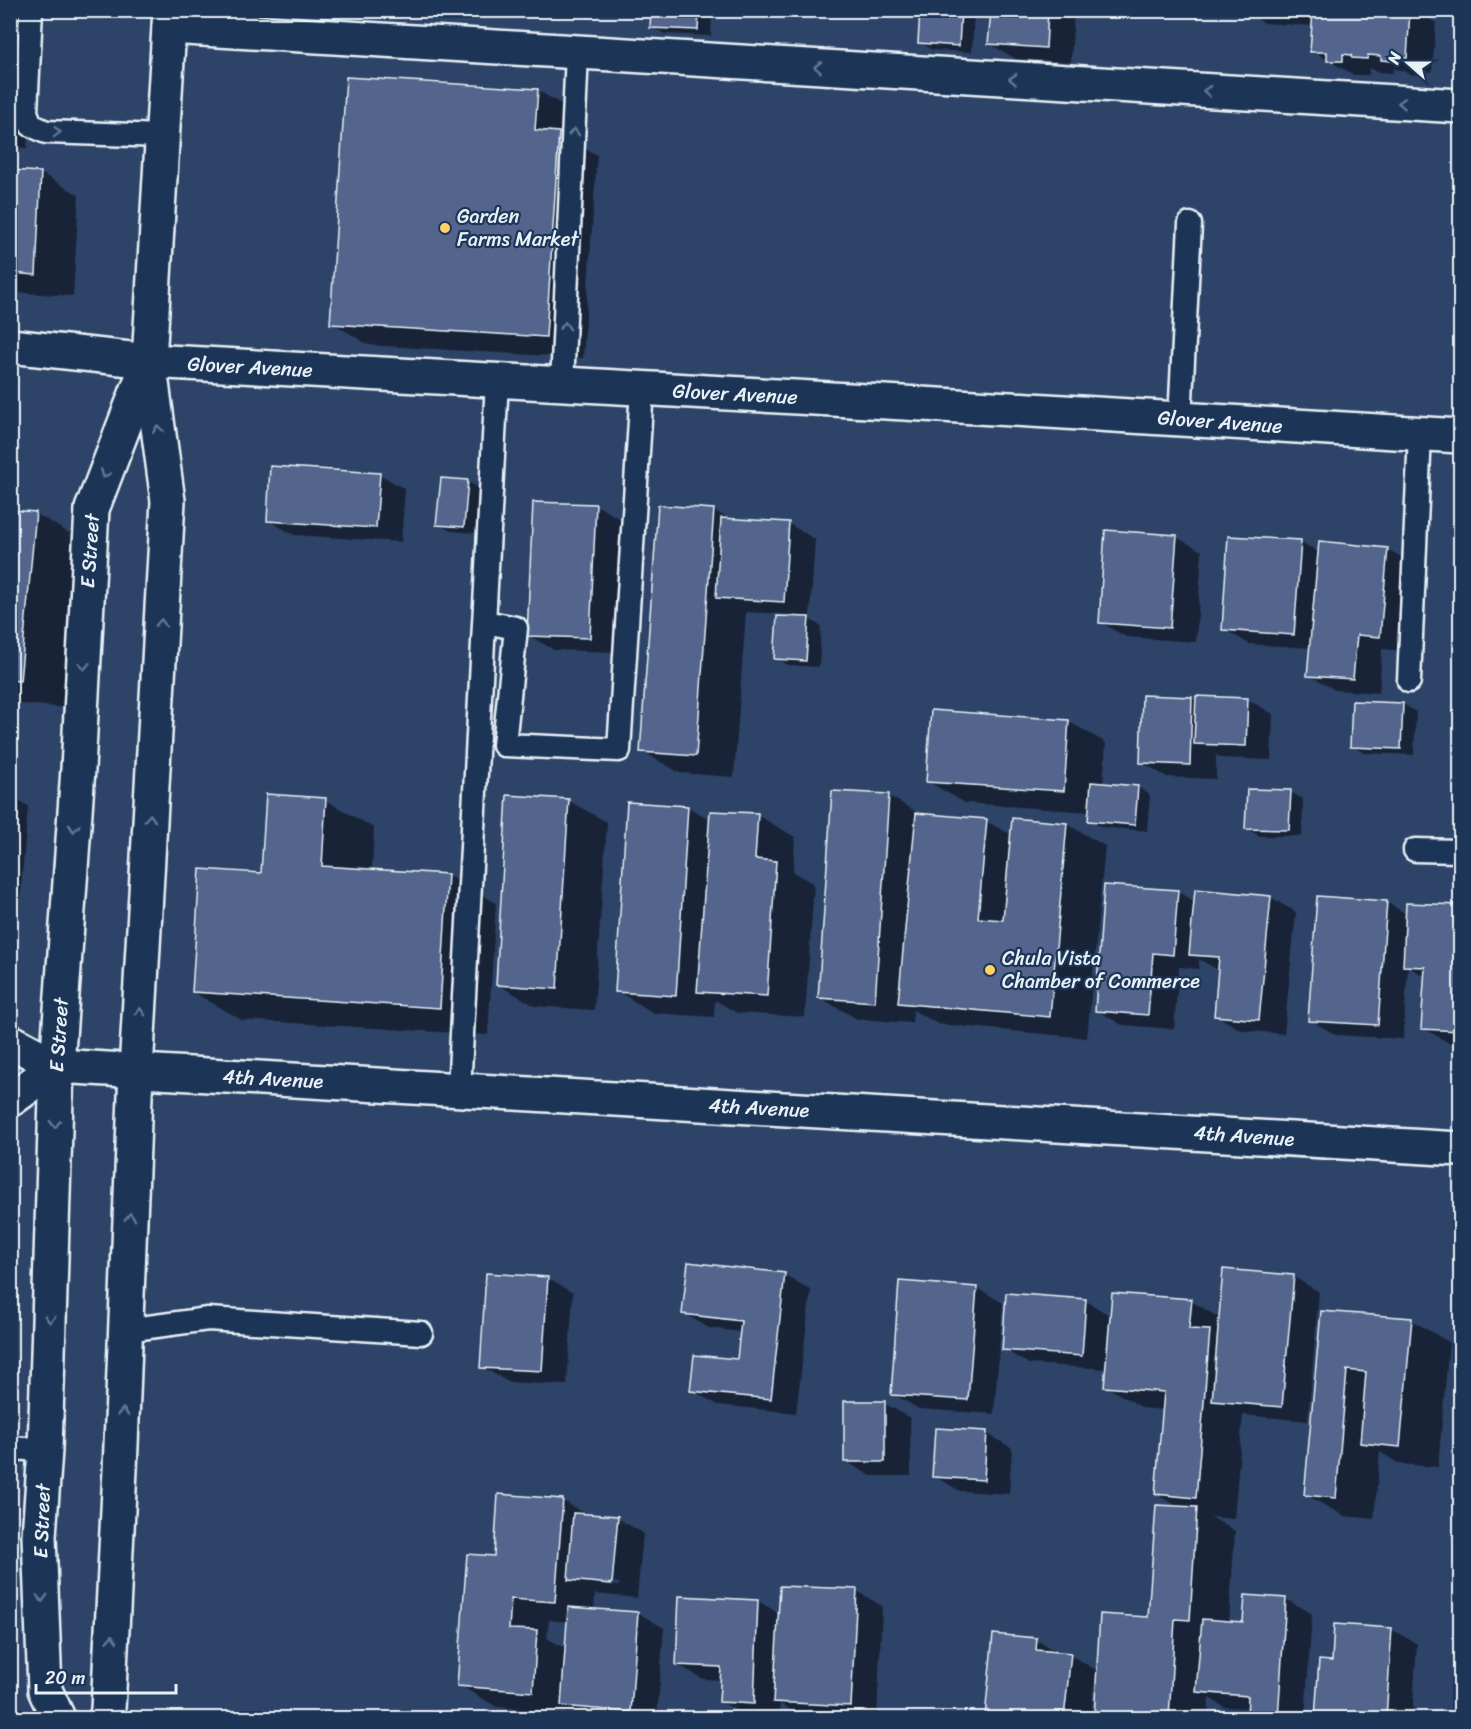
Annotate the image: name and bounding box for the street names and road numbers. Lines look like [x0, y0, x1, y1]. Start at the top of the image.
street label: Glover Avenue [187, 346, 313, 388]
street label: Glover Avenue [672, 373, 798, 415]
street label: Glover Avenue [1156, 400, 1284, 444]
street label: E Street [70, 512, 110, 589]
street label: E Street [39, 996, 79, 1073]
street label: 4th Avenue [222, 1059, 325, 1099]
street label: 4th Avenue [708, 1088, 811, 1128]
street label: 4th Avenue [1193, 1115, 1296, 1157]
street label: E Street [23, 1482, 61, 1559]

